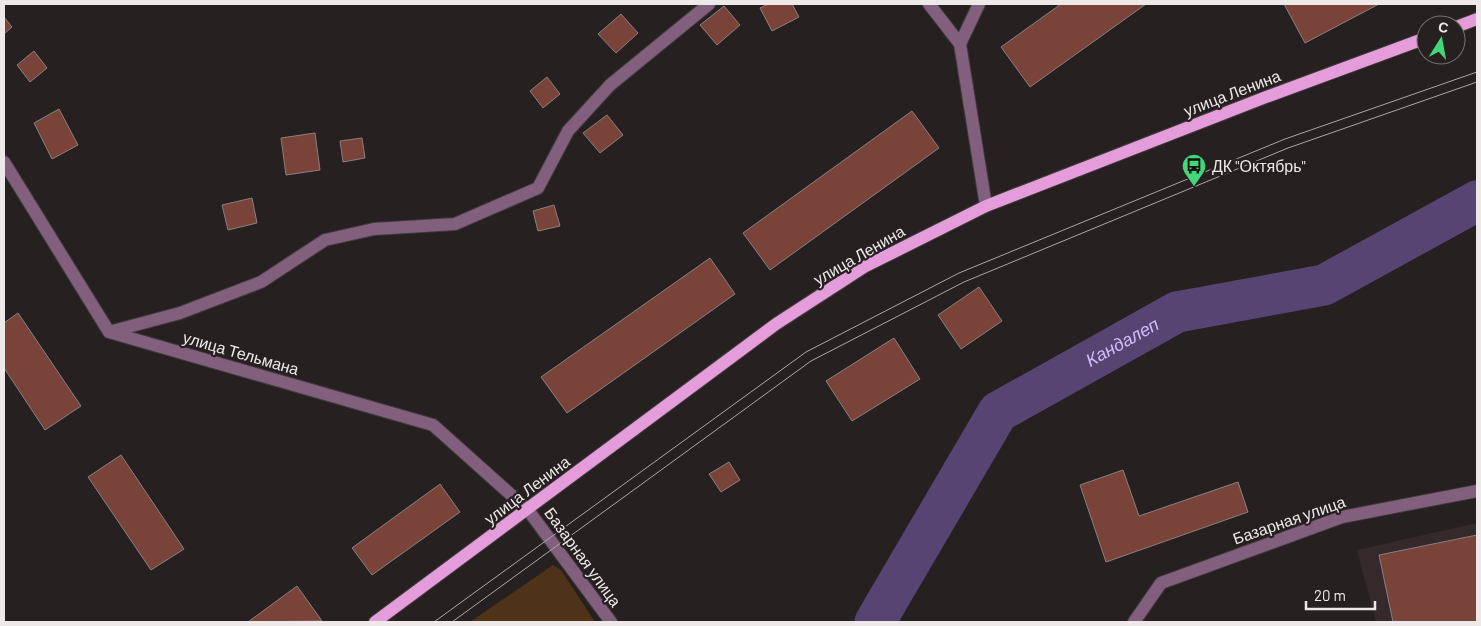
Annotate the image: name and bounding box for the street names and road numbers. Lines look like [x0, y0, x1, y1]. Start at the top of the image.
street label: улица Ленина [1181, 65, 1283, 120]
street label: улица Ленина [810, 221, 908, 288]
street label: улица Тельмана [181, 327, 301, 378]
street label: улица Ленина [480, 451, 573, 528]
street label: Базарная улица [1230, 491, 1348, 548]
street label: Базарная улица [541, 503, 626, 610]

